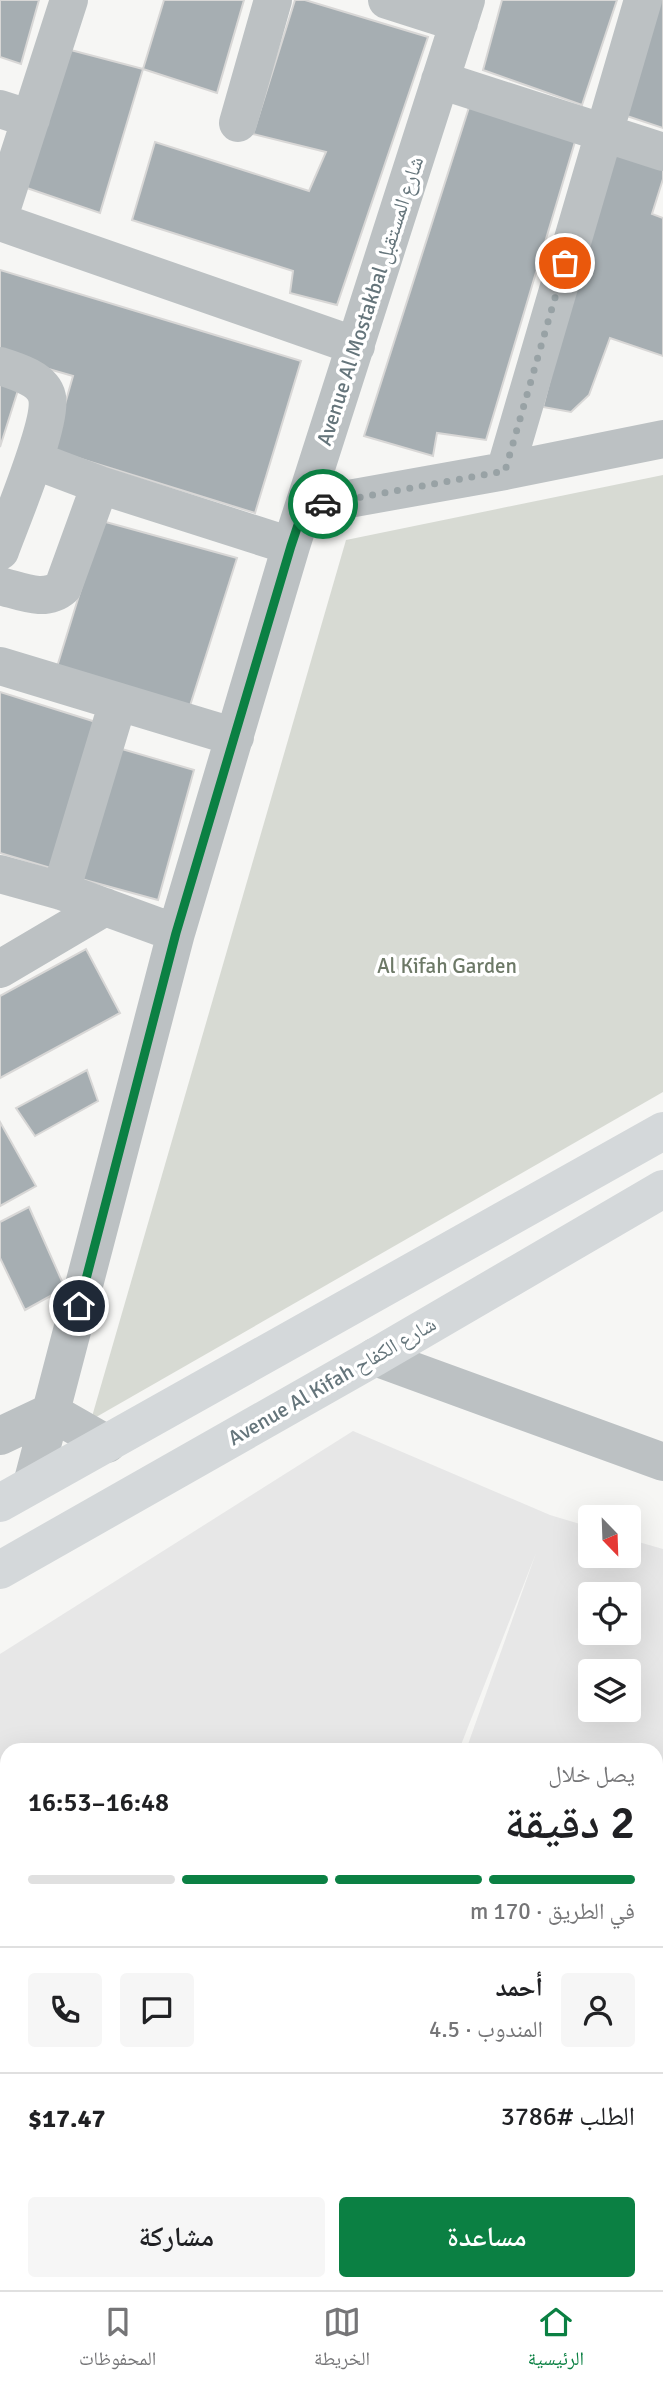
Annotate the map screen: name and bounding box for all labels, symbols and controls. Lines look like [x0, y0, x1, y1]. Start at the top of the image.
street label: Avenue Al Mostakbal شارع المستقبل [311, 153, 429, 449]
pin [535, 233, 595, 293]
icon: bag [546, 244, 584, 282]
courier [288, 469, 358, 539]
icon: car [304, 485, 342, 523]
park label: Al Kifah Garden [377, 953, 517, 979]
pin [49, 1276, 109, 1336]
icon: home [60, 1287, 98, 1325]
street label: Avenue Al Kifah شارع الكفاح [223, 1311, 441, 1451]
north arrow [578, 1505, 640, 1568]
map controls [578, 1505, 641, 1722]
button: locate [578, 1582, 641, 1645]
button: layers [578, 1659, 641, 1722]
text: يصل خلال [548, 1760, 635, 1789]
text: 16:48–16:53 [28, 1787, 169, 1819]
text: 2 دقيقة [504, 1795, 635, 1851]
text: في الطريق · 170 m [470, 1897, 635, 1926]
text: أحمد [495, 1972, 543, 2004]
button: phone [28, 1973, 102, 2047]
button: chat [120, 1973, 194, 2047]
button: person [561, 1973, 635, 2047]
text: المندوب · 4.5 [429, 2015, 543, 2044]
text: الطلب #3786 [501, 2101, 635, 2133]
text: $17.47 [28, 2103, 106, 2135]
button: مشاركة [28, 2197, 325, 2277]
button: مساعدة [339, 2197, 635, 2277]
tab: المحفوظات [79, 2303, 156, 2377]
tab: الخريطة [314, 2303, 370, 2377]
tab: الرئيسية [528, 2303, 584, 2377]

